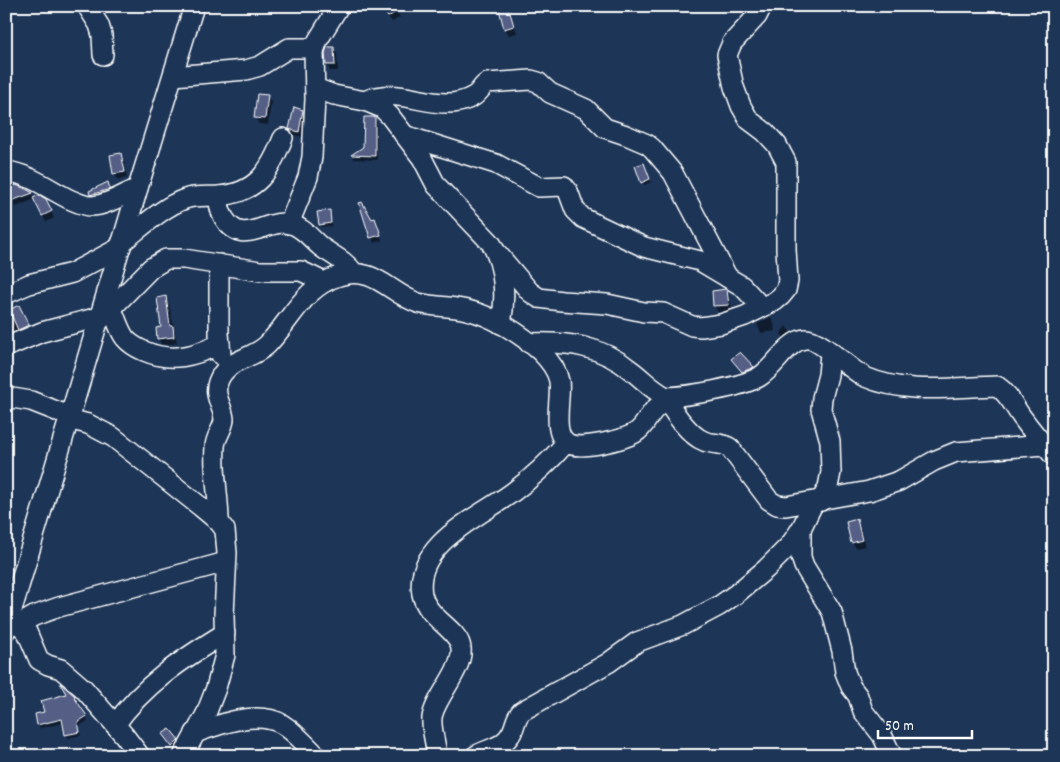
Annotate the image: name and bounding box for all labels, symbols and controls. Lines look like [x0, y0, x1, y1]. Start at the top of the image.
scale bar [878, 707, 971, 739]
text: 50 m [885, 716, 914, 738]

